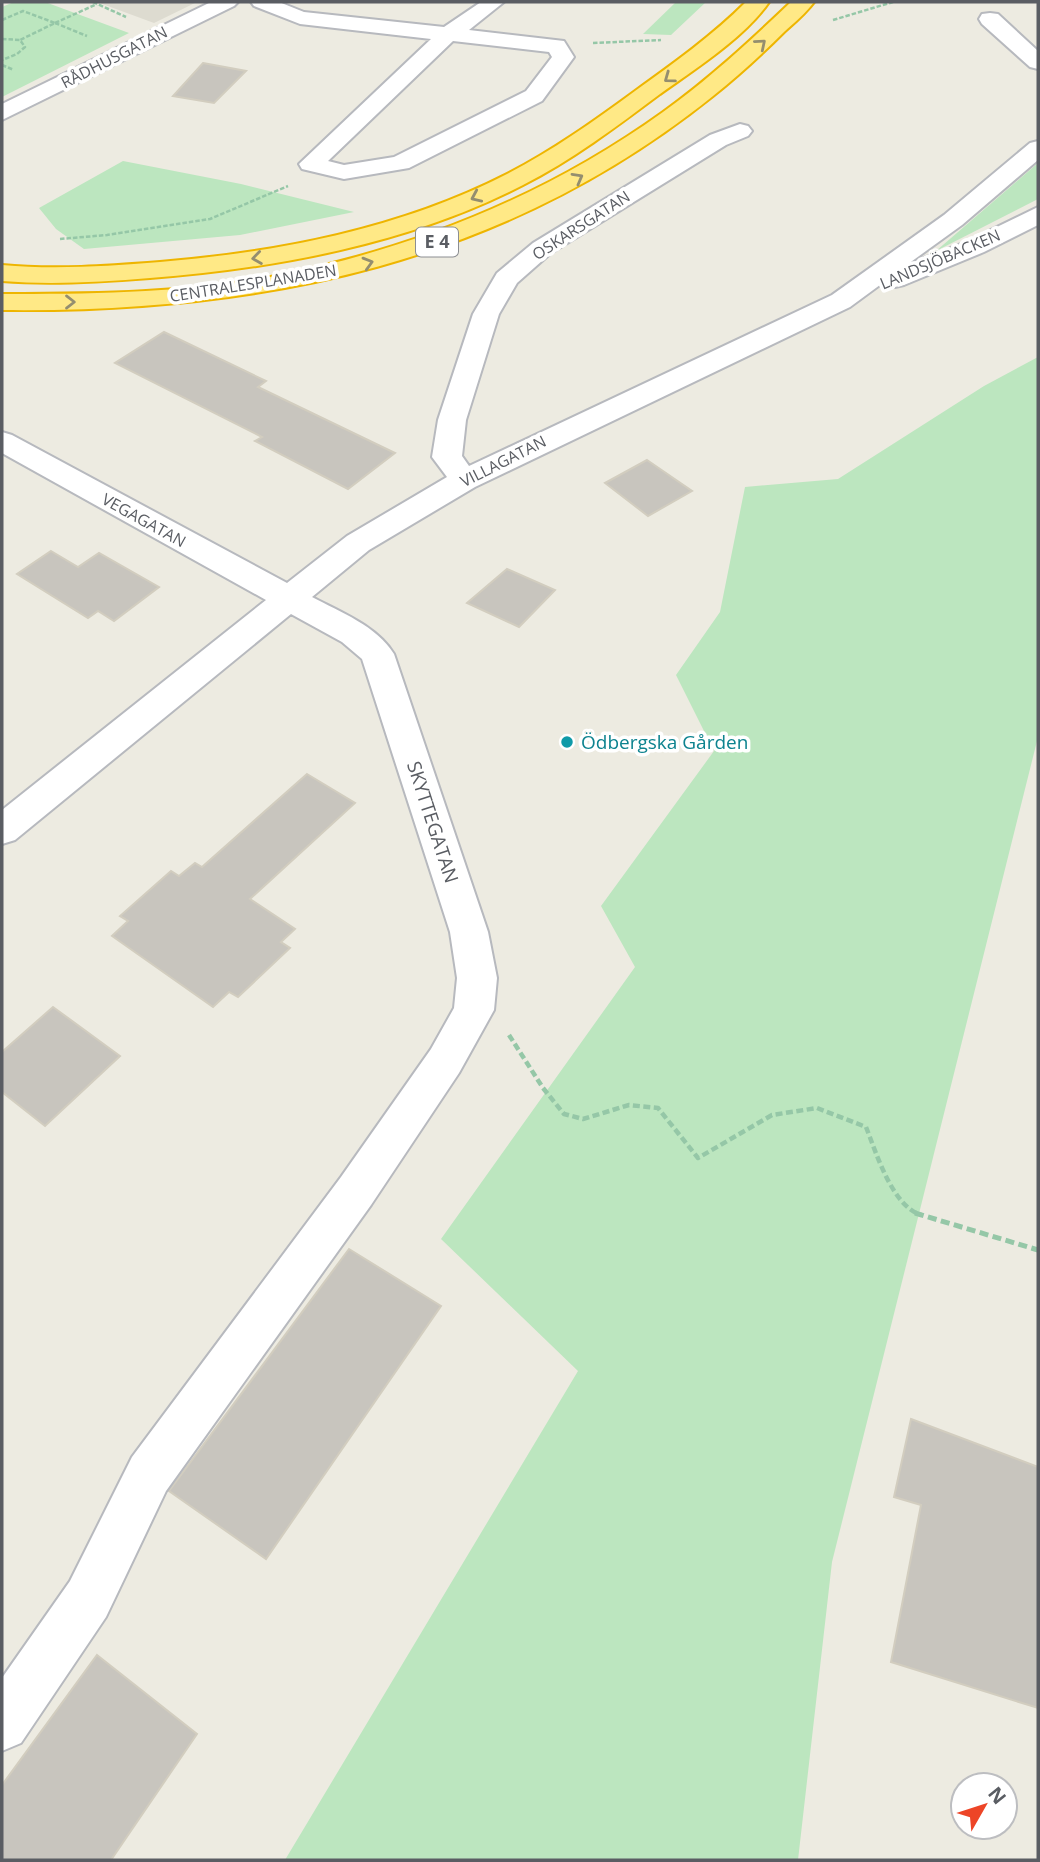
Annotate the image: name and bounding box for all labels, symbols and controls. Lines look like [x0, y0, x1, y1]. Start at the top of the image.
street label: RÅDHUSGATAN [57, 21, 171, 93]
one-way arrow [753, 40, 766, 52]
one-way arrow [664, 69, 677, 82]
one-way arrow [570, 173, 583, 186]
street label: OSKARSGATAN [528, 185, 634, 265]
one-way arrow [470, 189, 483, 203]
street label: LANDSJÖBACKEN [876, 224, 1004, 294]
road number: E 4 [416, 228, 458, 256]
one-way arrow [251, 250, 263, 265]
one-way arrow [361, 257, 373, 272]
street label: CENTRALESPLANADEN [168, 259, 338, 307]
one-way arrow [65, 294, 76, 310]
street label: VILLAGATAN [456, 430, 550, 492]
street label: VEGAGATAN [98, 488, 190, 552]
place label: Ödbergska Gården [581, 729, 748, 755]
marker: Ödbergska Gården [559, 734, 575, 750]
street label: SKYTTEGATAN [401, 758, 465, 886]
north arrow [949, 1771, 1019, 1841]
text: N [982, 1781, 1012, 1809]

